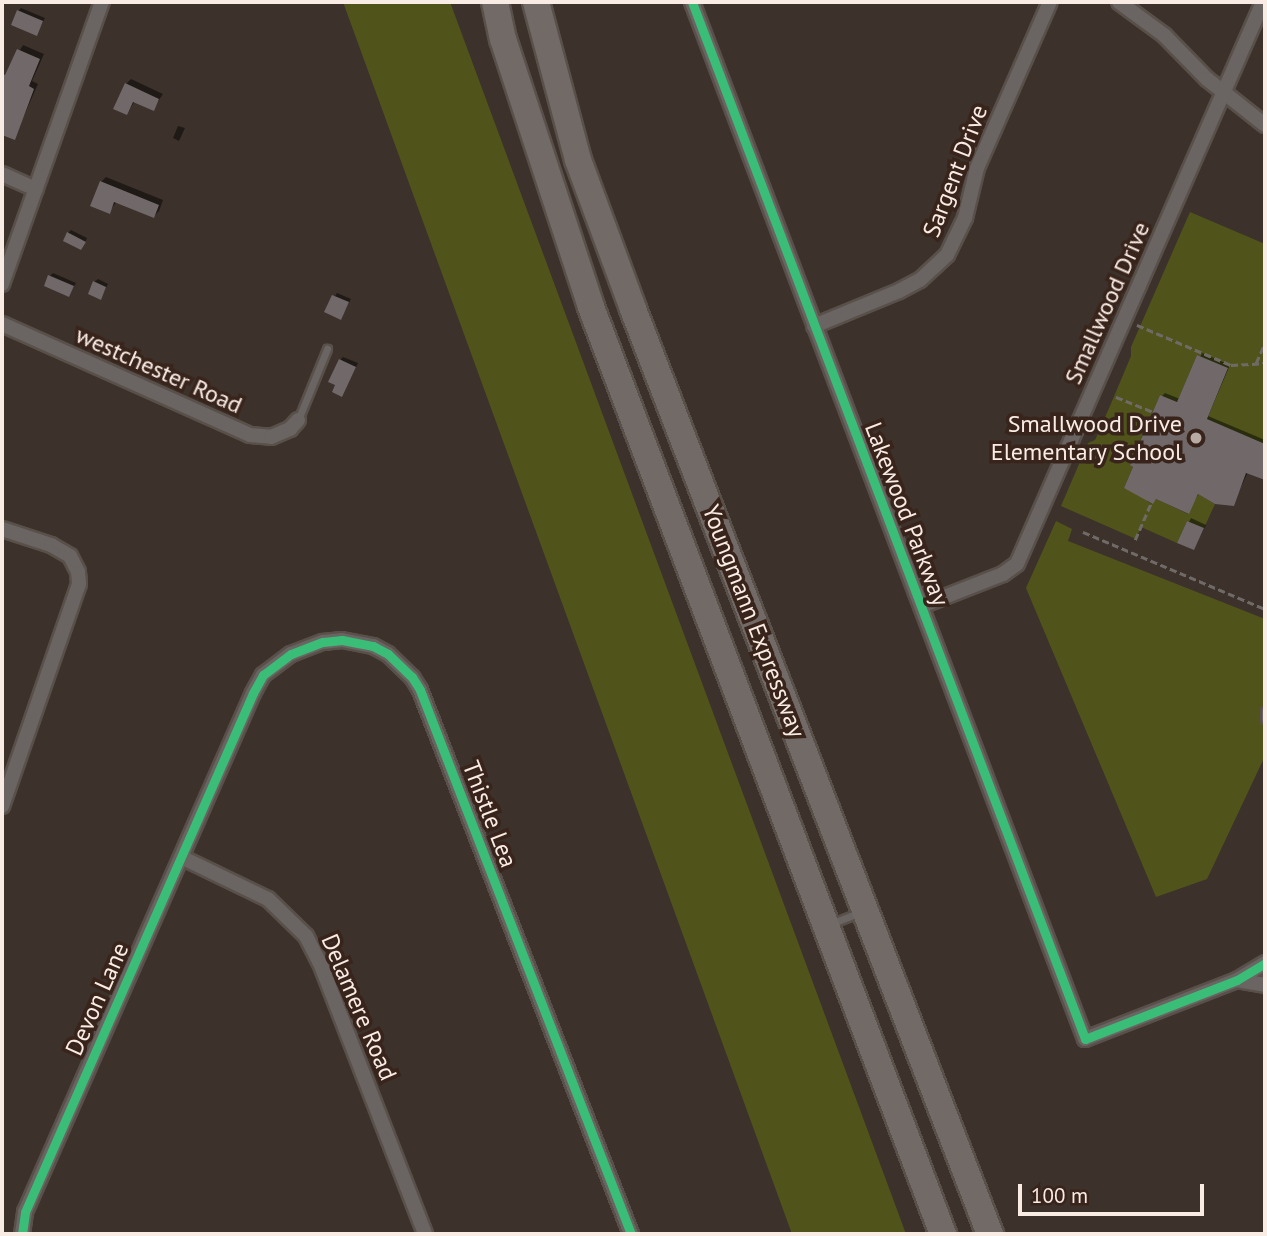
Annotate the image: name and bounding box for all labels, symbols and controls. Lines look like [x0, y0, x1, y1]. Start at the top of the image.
street label: Sargent Drive [917, 101, 993, 241]
street label: Smallwood Drive [1058, 218, 1156, 388]
street label: westchester Road [71, 320, 247, 420]
place label: Smallwood Drive Elementary School [990, 410, 1182, 466]
street label: Lakewood Parkway [859, 418, 955, 610]
marker: Smallwood Drive Elementary School [1188, 430, 1204, 446]
street label: Youngmann Expressway [696, 501, 812, 741]
street label: Thistle Lea [457, 757, 523, 871]
street label: Delamere Road [315, 930, 403, 1084]
street label: Devon Lane [59, 938, 135, 1060]
scale bar [1022, 1170, 1208, 1214]
text: 100 m [1031, 1182, 1088, 1209]

